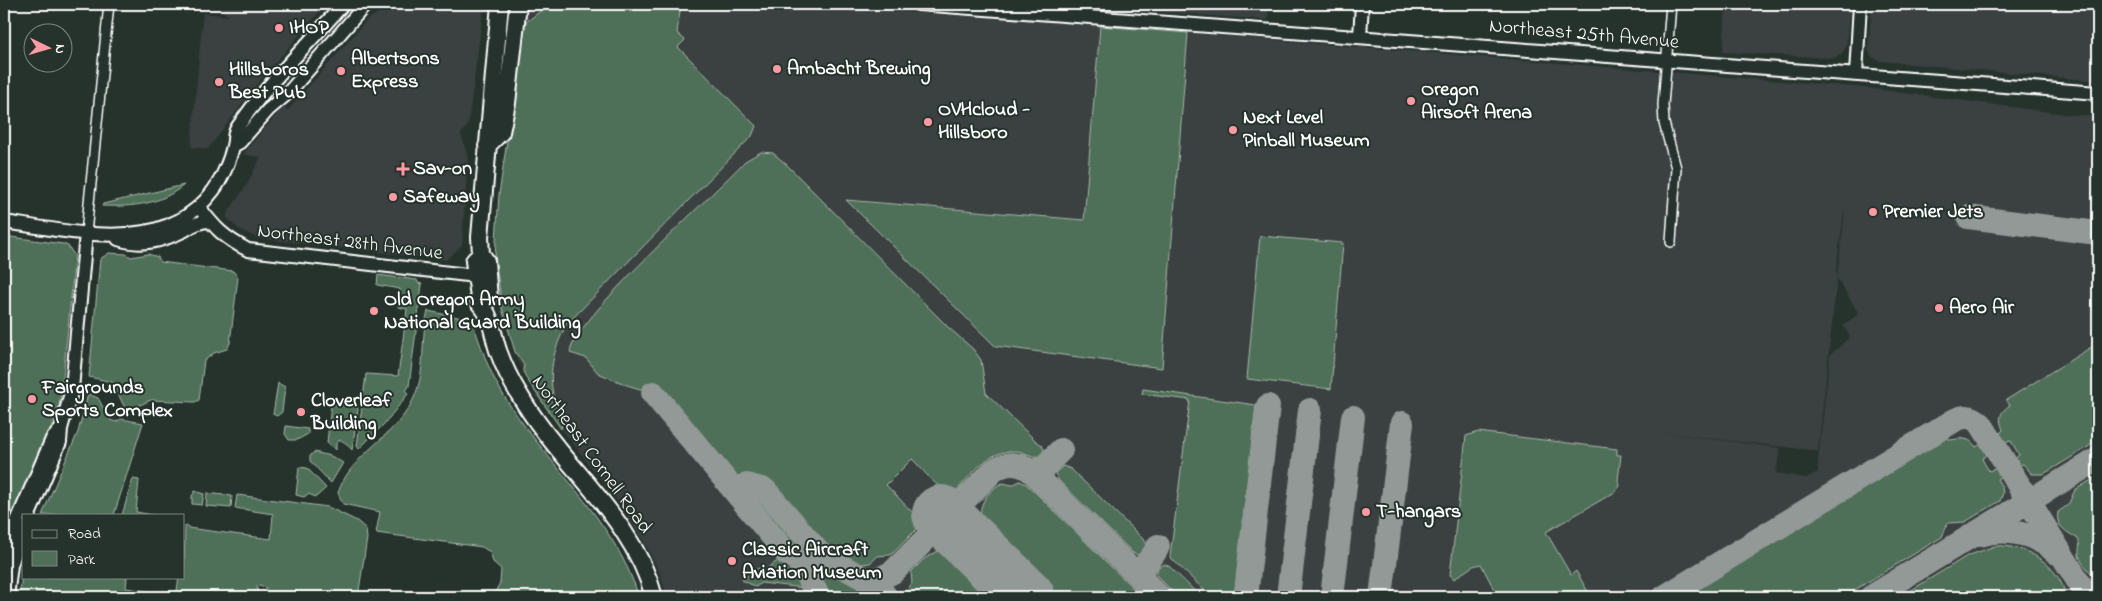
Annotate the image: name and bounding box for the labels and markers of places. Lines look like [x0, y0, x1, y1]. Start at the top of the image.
place label: IHOP [289, 14, 329, 43]
marker: IHOP [273, 22, 285, 34]
place label: Albertsons Express [351, 45, 440, 97]
place label: Ambacht Brewing [787, 55, 931, 85]
place label: Hillsboros Best Pub [228, 56, 309, 108]
marker: Ambacht Brewing [771, 63, 783, 75]
marker: Albertsons Express [335, 65, 347, 77]
marker: Hillsboros Best Pub [213, 76, 225, 88]
place label: Oregon Airsoft Arena [1421, 76, 1532, 128]
marker: Oregon Airsoft Arena [1405, 95, 1417, 107]
place label: OVHcloud - Hillsboro [938, 96, 1030, 148]
place label: Next Level Pinball Museum [1243, 104, 1370, 156]
marker: OVHcloud - Hillsboro [922, 116, 934, 128]
marker: Next Level Pinball Museum [1227, 124, 1239, 136]
place label: Sav-on [413, 155, 472, 184]
marker: Sav-on [397, 163, 409, 175]
place label: Safeway [403, 183, 480, 213]
marker: Safeway [387, 191, 399, 203]
place label: Premier Jets [1883, 198, 1983, 227]
marker: Premier Jets [1867, 206, 1879, 218]
place label: Old Oregon Army National Guard Building [384, 286, 581, 339]
place label: Aero Air [1949, 294, 2015, 323]
marker: Aero Air [1933, 302, 1945, 314]
marker: Old Oregon Army National Guard Building [368, 305, 380, 317]
place label: Fairgrounds Sports Complex [41, 374, 173, 426]
place label: Cloverleaf Building [310, 387, 392, 440]
marker: Fairgrounds Sports Complex [26, 393, 38, 405]
marker: Cloverleaf Building [295, 406, 307, 418]
place label: T-hangars [1376, 498, 1461, 528]
marker: T-hangars [1360, 506, 1372, 518]
place label: Classic Aircraft Aviation Museum [742, 536, 882, 588]
marker: Classic Aircraft Aviation Museum [726, 555, 738, 567]

